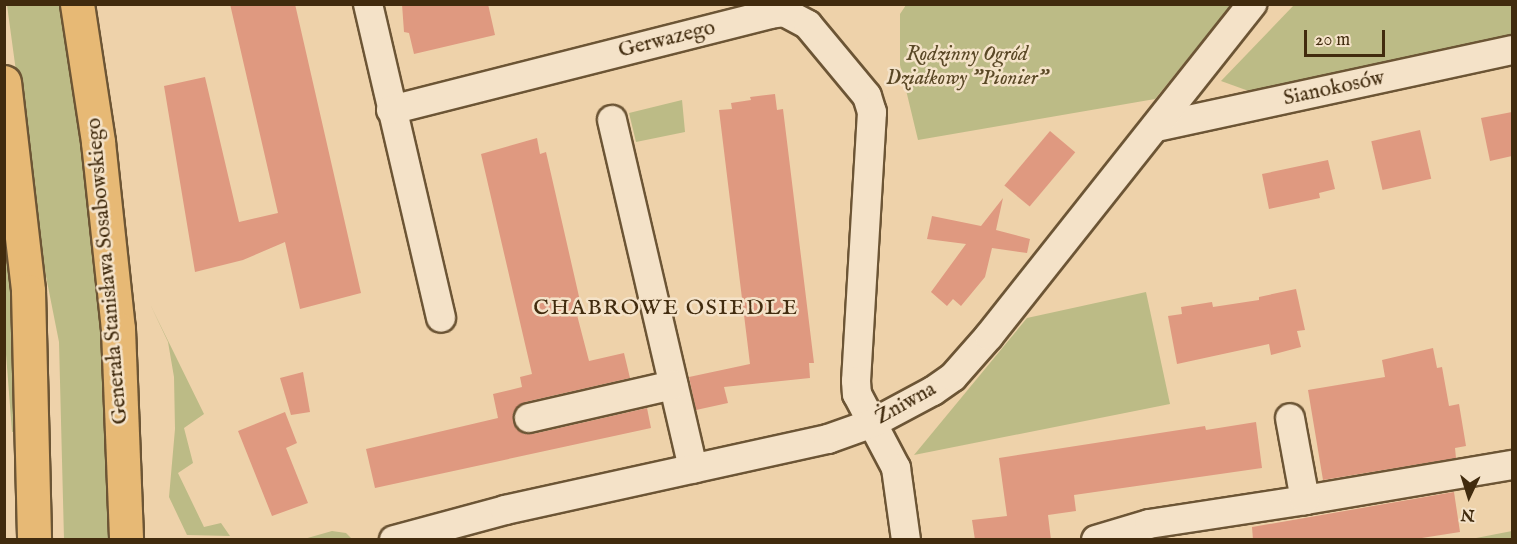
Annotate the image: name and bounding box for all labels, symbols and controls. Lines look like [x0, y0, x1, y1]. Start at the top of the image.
street label: Gerwazego [616, 16, 718, 64]
scale bar [1307, 18, 1388, 56]
text: 20 m [1315, 29, 1350, 52]
park label: Rodzinny Ogród Działkowy "Pionier" [886, 42, 1048, 92]
street label: Sianokosów [1281, 66, 1387, 112]
street label: Generała Stanisława Sosabowskiego [82, 117, 134, 425]
district label: CHABROWE OSIEDLE [533, 296, 799, 322]
street label: Żniwna [871, 377, 941, 431]
north arrow [1439, 466, 1499, 526]
text: N [1460, 503, 1475, 524]

